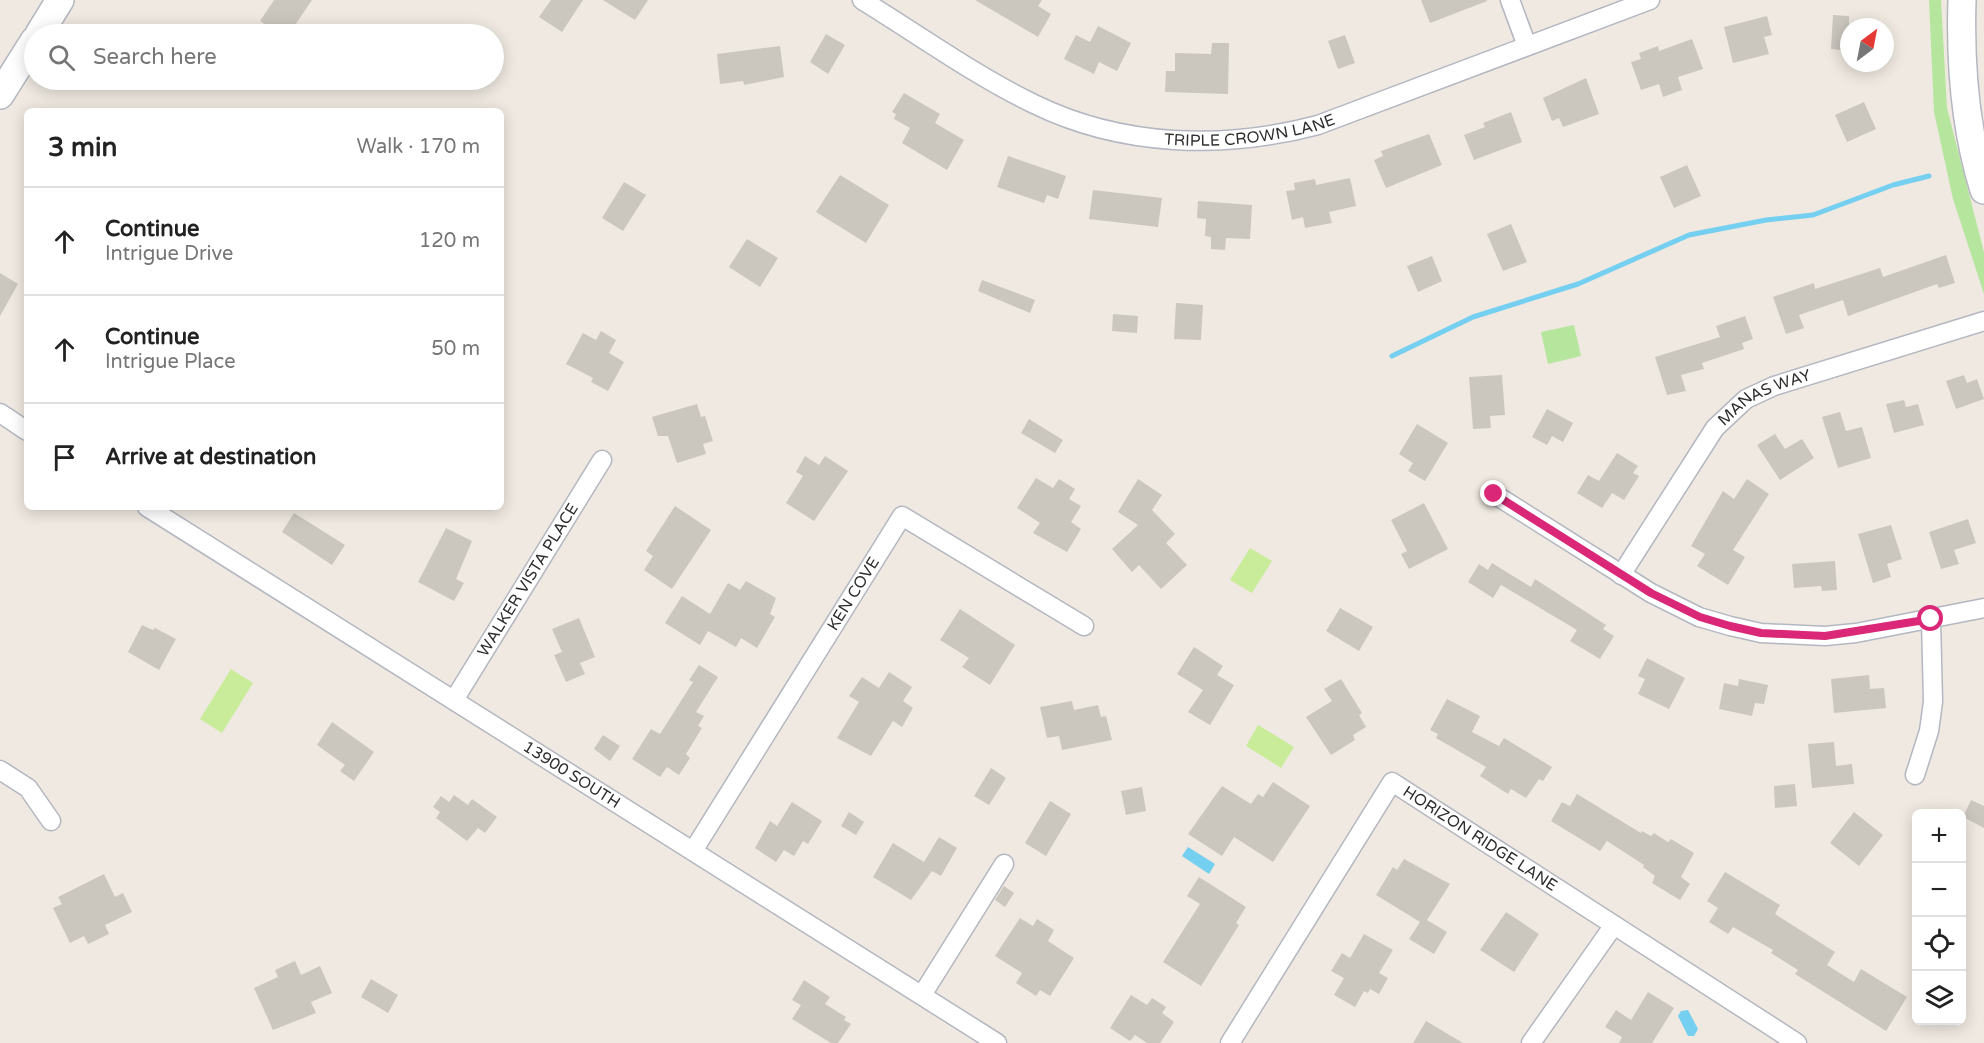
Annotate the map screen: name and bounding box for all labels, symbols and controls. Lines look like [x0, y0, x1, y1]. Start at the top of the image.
north arrow [1840, 18, 1894, 72]
search box [24, 24, 504, 90]
icon: search [45, 41, 78, 74]
text: Search here [93, 44, 217, 70]
street label: TRIPLE CROWN LANE [1163, 110, 1338, 151]
text: 3 min [48, 132, 117, 163]
text: Walk · 170 m [357, 135, 480, 159]
text: Continue [105, 216, 200, 242]
icon: ahead [48, 225, 81, 258]
text: 120 m [419, 229, 480, 253]
text: Intrigue Drive [105, 242, 233, 266]
text: Continue [105, 324, 200, 350]
icon: ahead [48, 333, 81, 366]
text: 50 m [431, 337, 480, 361]
text: Intrigue Place [105, 350, 235, 374]
street label: MANAS WAY [1714, 365, 1813, 430]
icon: arrive [48, 441, 81, 474]
text: Arrive at destination [105, 444, 316, 470]
route end [1480, 480, 1506, 506]
street label: WALKER VISTA PLACE [473, 500, 583, 660]
street label: KEN COVE [823, 553, 884, 634]
route start [1917, 605, 1943, 631]
street label: 13900 SOUTH [519, 737, 624, 813]
street label: HORIZON RIDGE LANE [1399, 782, 1561, 896]
map controls [1912, 809, 1966, 1025]
button: + [1912, 809, 1966, 863]
button: − [1912, 863, 1966, 917]
button: locate [1912, 917, 1966, 971]
button: layers [1912, 971, 1966, 1025]

